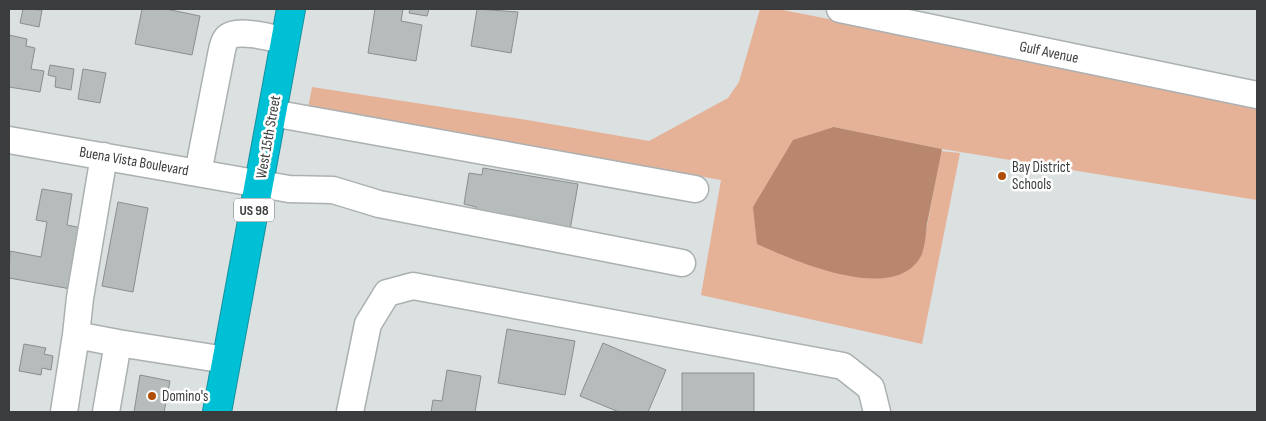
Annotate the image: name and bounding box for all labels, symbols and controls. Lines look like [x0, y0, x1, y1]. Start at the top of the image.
street label: Gulf Avenue [1018, 37, 1080, 68]
street label: West 15th Street [252, 94, 285, 180]
street label: Buena Vista Boulevard [78, 143, 190, 180]
place label: Bay District Schools [1012, 158, 1071, 194]
marker: Bay District Schools [996, 170, 1008, 182]
road number: US 98 [234, 198, 274, 222]
place label: Domino's [162, 387, 208, 406]
marker: Domino's [146, 390, 158, 402]

